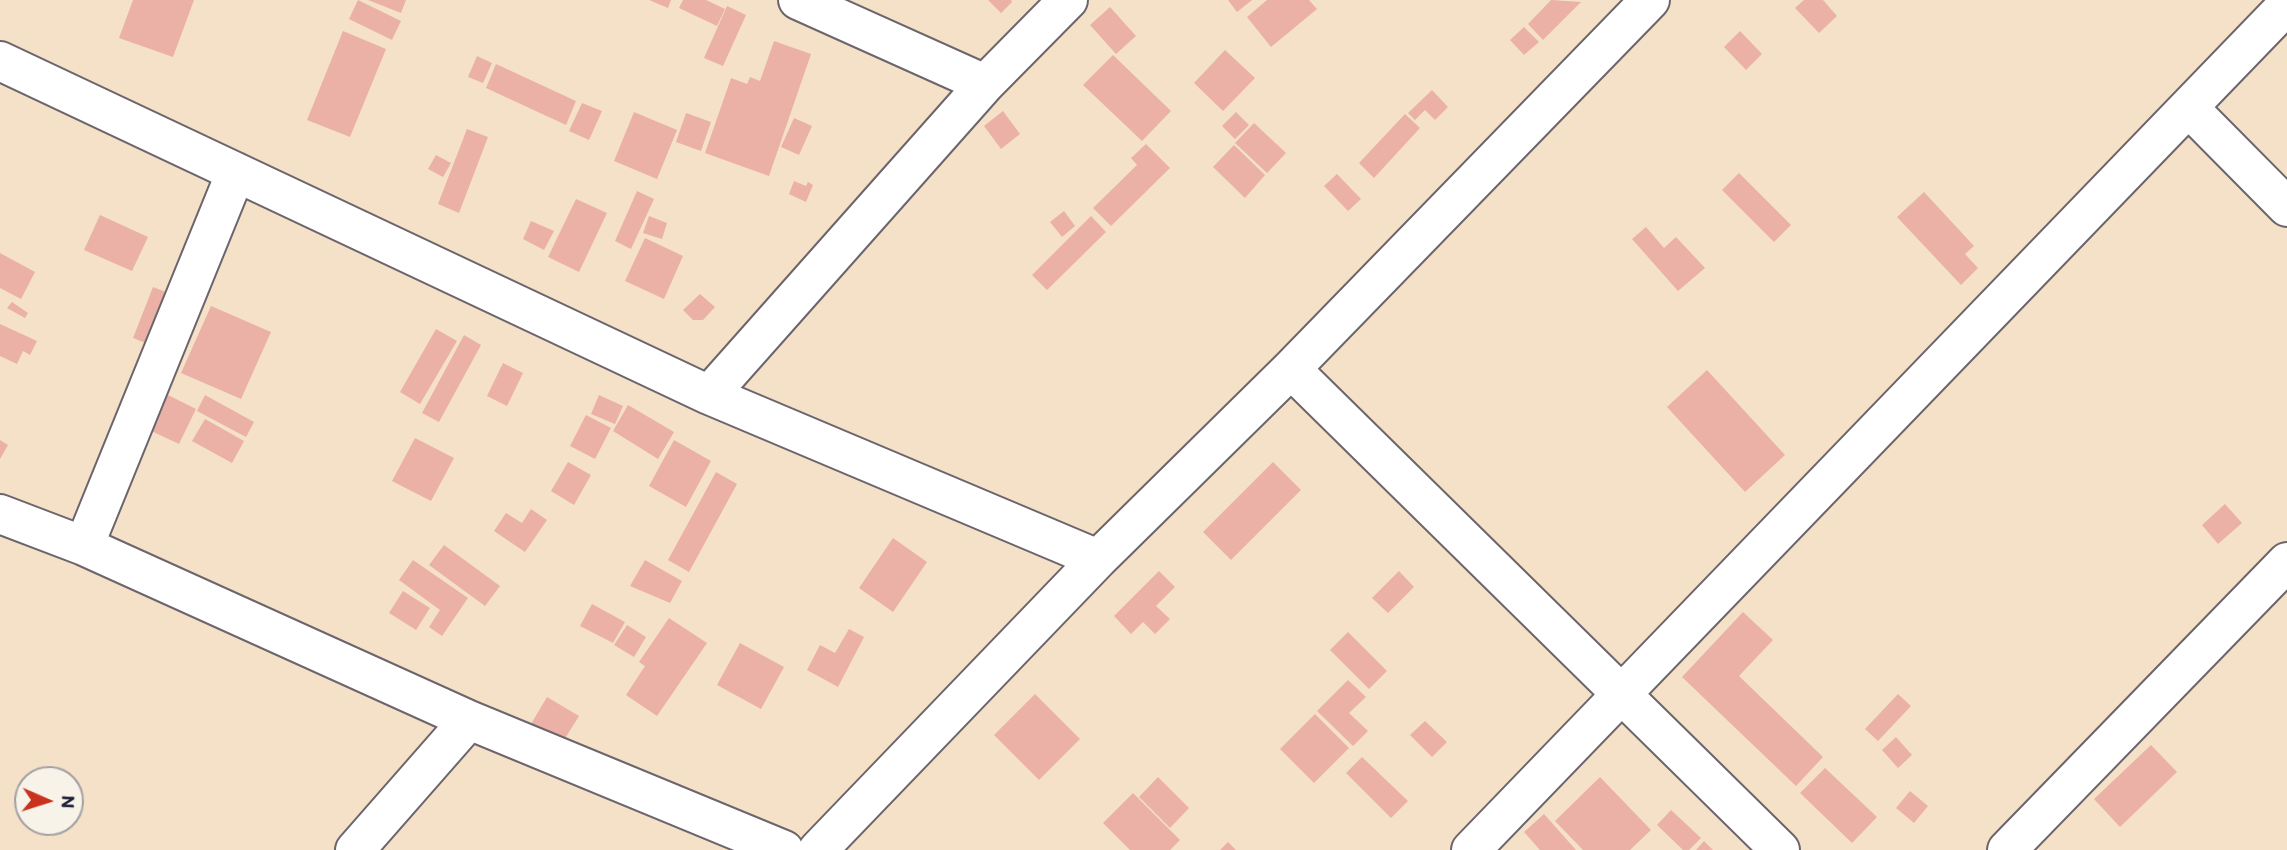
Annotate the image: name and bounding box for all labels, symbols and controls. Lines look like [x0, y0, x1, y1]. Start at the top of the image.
north arrow [14, 766, 84, 836]
text: N [57, 795, 80, 809]

